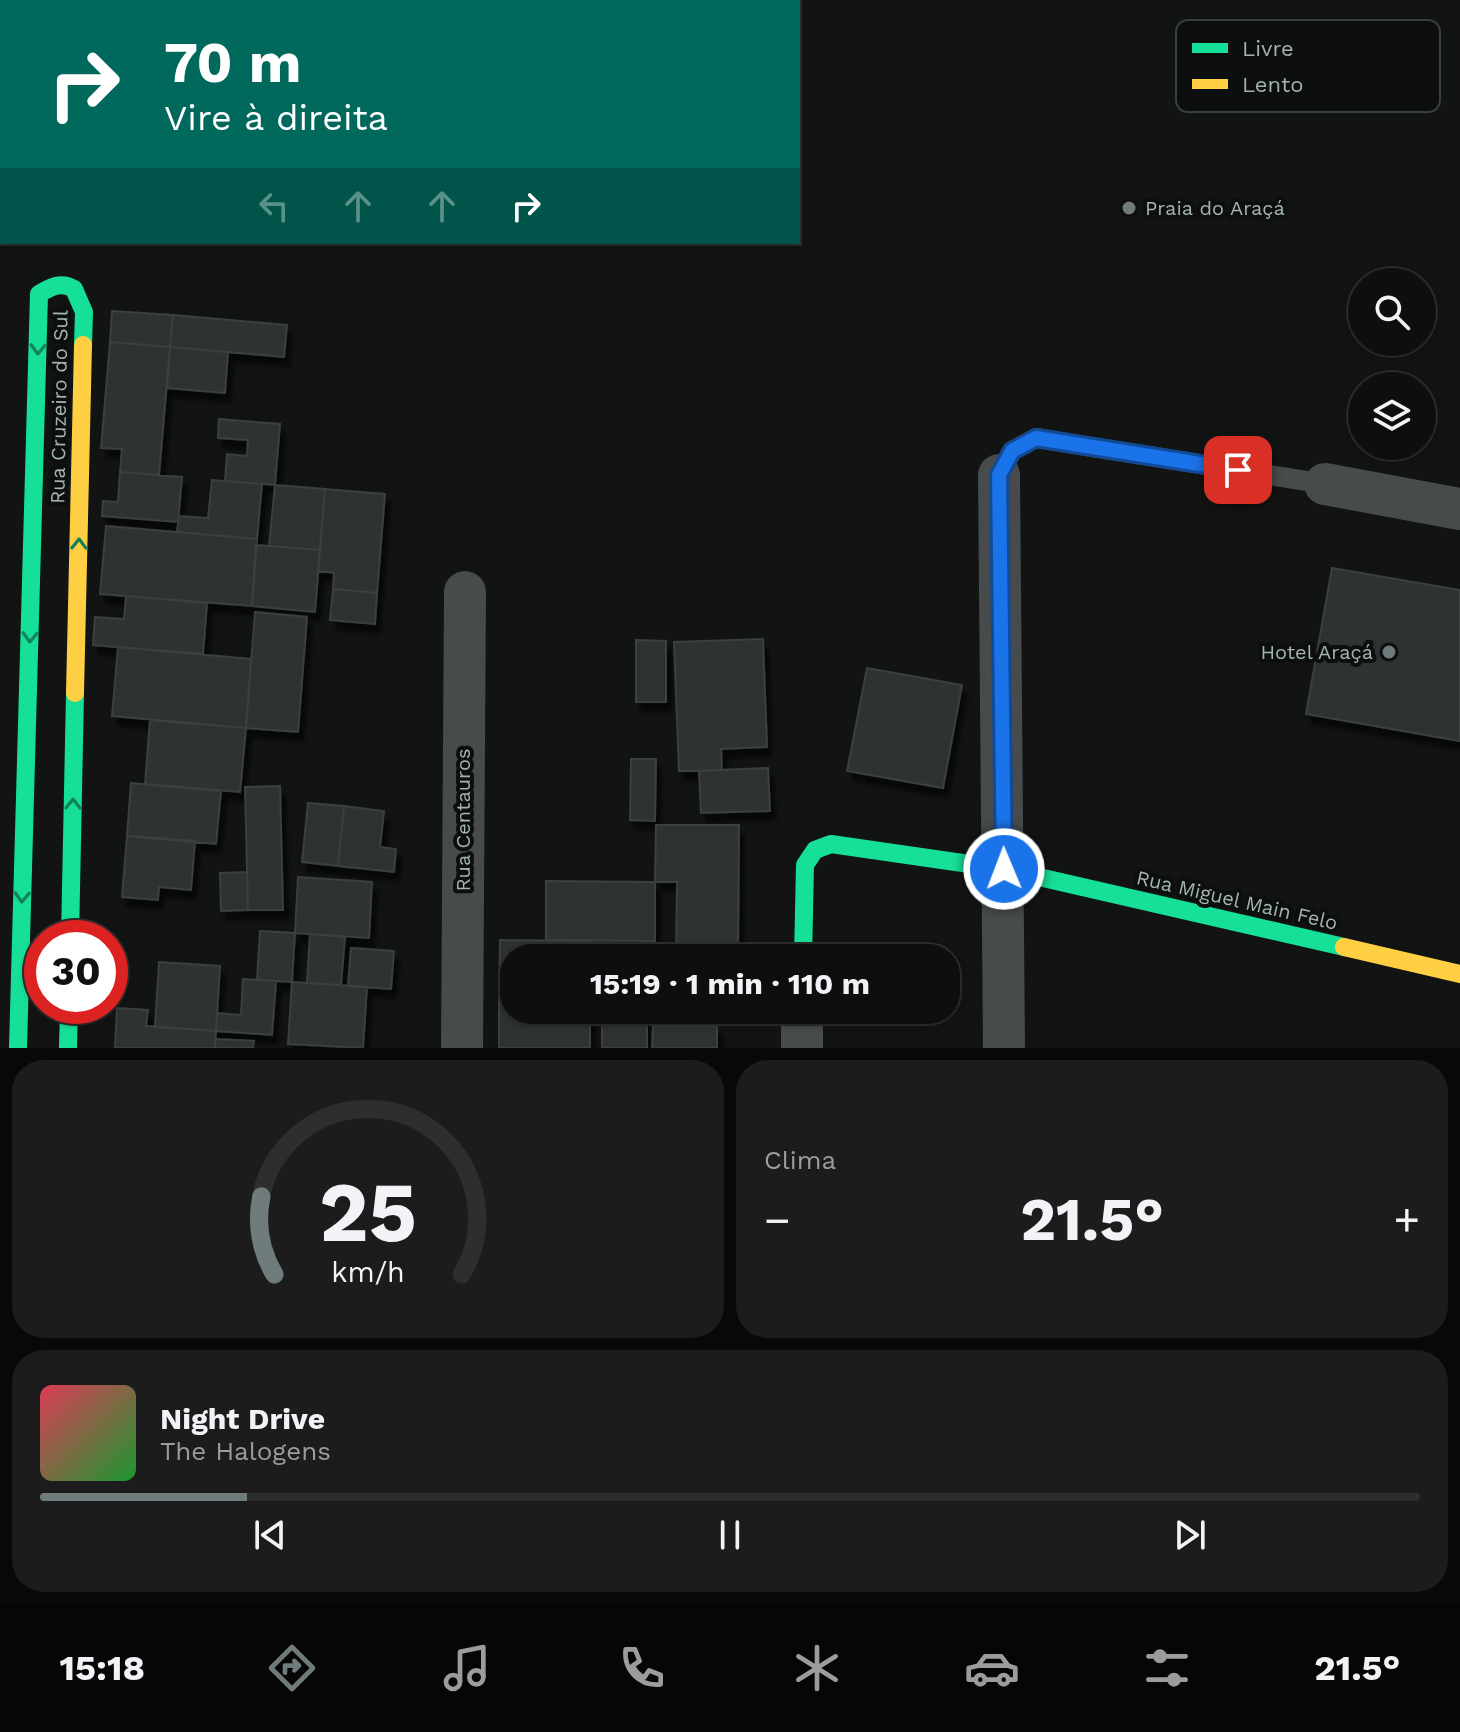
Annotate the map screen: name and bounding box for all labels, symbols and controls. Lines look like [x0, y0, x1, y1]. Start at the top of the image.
legend [1176, 20, 1440, 112]
text: 70 m [164, 30, 301, 96]
icon: right [32, 32, 136, 136]
text: Livre [1242, 36, 1294, 61]
text: Lento [1242, 72, 1303, 97]
text: Vire à direita [164, 97, 388, 139]
icon: left [252, 184, 296, 228]
icon: ahead [336, 184, 380, 228]
icon: ahead [420, 184, 464, 228]
icon: right [504, 184, 548, 228]
place label: Praia do Araçá [1145, 196, 1285, 220]
marker: Praia do Araçá [1120, 199, 1138, 217]
map controls [1348, 268, 1436, 460]
button: search [1348, 268, 1436, 356]
street label: Rua Cruzeiro do Sul [45, 310, 73, 504]
one-way arrow [29, 343, 46, 356]
button: layers [1348, 372, 1436, 460]
pin [1204, 436, 1272, 504]
icon: arrive [1216, 448, 1260, 492]
one-way arrow [70, 537, 88, 550]
one-way arrow [21, 631, 38, 644]
place label: Hotel Araçá [1260, 640, 1373, 664]
marker: Hotel Araçá [1380, 643, 1398, 661]
street label: Rua Centauros [451, 748, 475, 892]
one-way arrow [64, 797, 82, 810]
position arrow [962, 827, 1046, 911]
street label: Rua Miguel Main Felo [1134, 865, 1340, 935]
one-way arrow [14, 891, 31, 904]
speed limit sign: 30 [24, 920, 128, 1024]
text: 15:19 · 1 min · 110 m [590, 966, 870, 1001]
text: Clima [764, 1145, 836, 1175]
text: 25 [319, 1164, 417, 1261]
text: 21.5° [1020, 1184, 1164, 1255]
text: − [764, 1194, 791, 1246]
text: + [1393, 1194, 1420, 1246]
text: km/h [331, 1255, 405, 1289]
text: Night Drive [160, 1401, 325, 1436]
text: The Halogens [160, 1436, 331, 1466]
icon: previous [248, 1513, 292, 1557]
icon: pause [708, 1513, 752, 1557]
icon: next [1168, 1513, 1212, 1557]
icon: directions [264, 1640, 320, 1696]
icon: music [439, 1640, 495, 1696]
icon: phone [614, 1640, 670, 1696]
icon: climate [789, 1640, 845, 1696]
icon: car [964, 1640, 1020, 1696]
icon: filters [1139, 1640, 1195, 1696]
text: 15:18 [60, 1647, 145, 1689]
text: 21.5° [1314, 1647, 1400, 1689]

